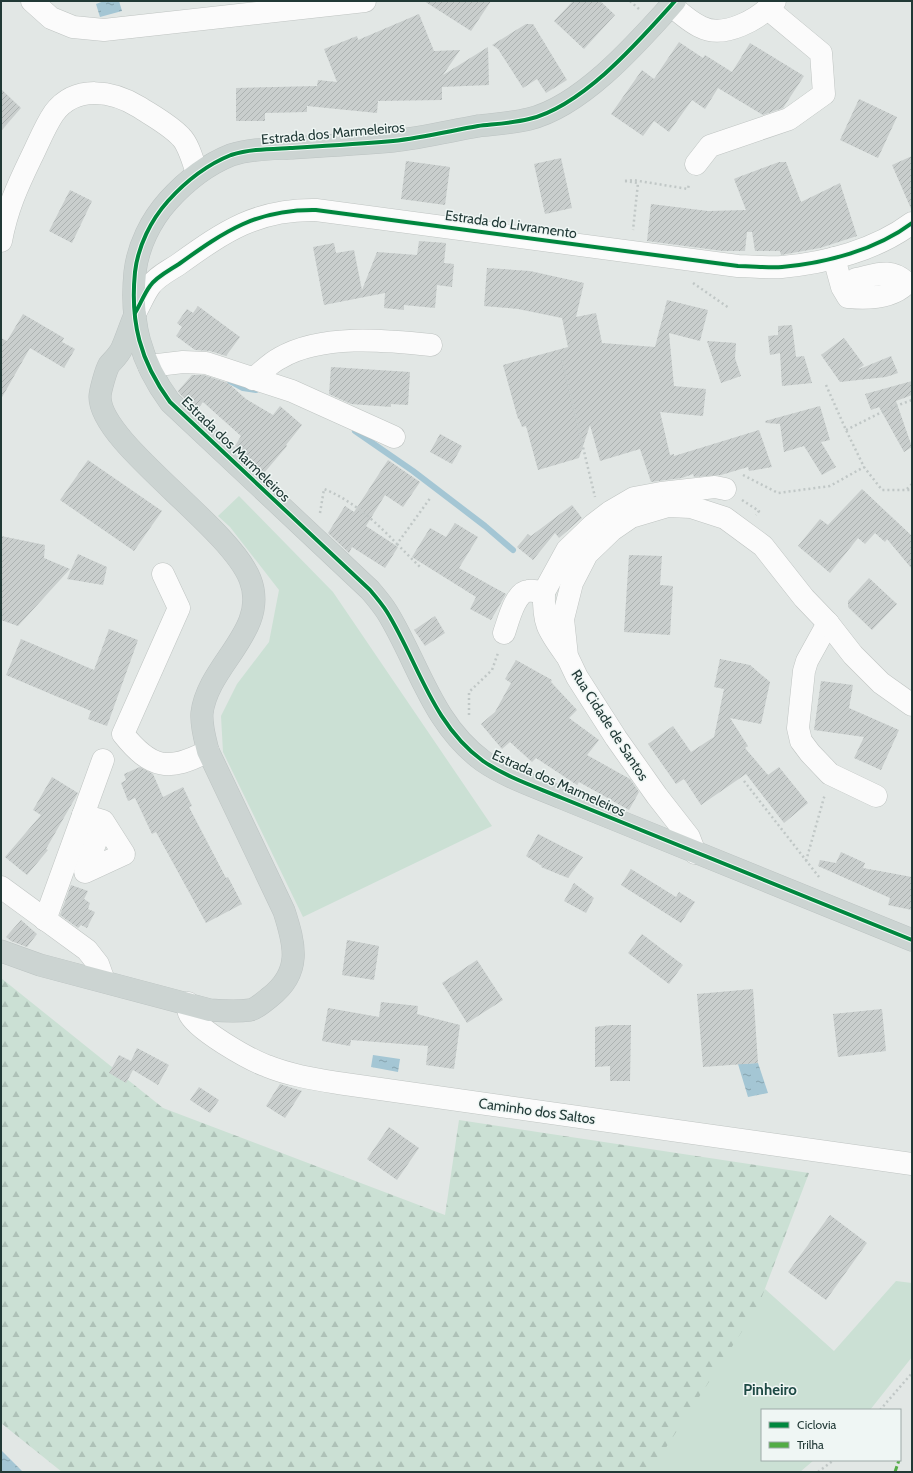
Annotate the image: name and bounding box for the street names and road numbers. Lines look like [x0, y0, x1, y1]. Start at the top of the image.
street label: Estrada dos Marmeleiros [260, 118, 406, 148]
street label: Estrada do Livramento [444, 206, 578, 242]
street label: Estrada dos Marmeleiros [178, 392, 294, 506]
street label: Rua Cidade de Santos [567, 666, 653, 784]
street label: Estrada dos Marmeleiros [489, 745, 629, 821]
street label: Caminho dos Saltos [478, 1094, 597, 1128]

